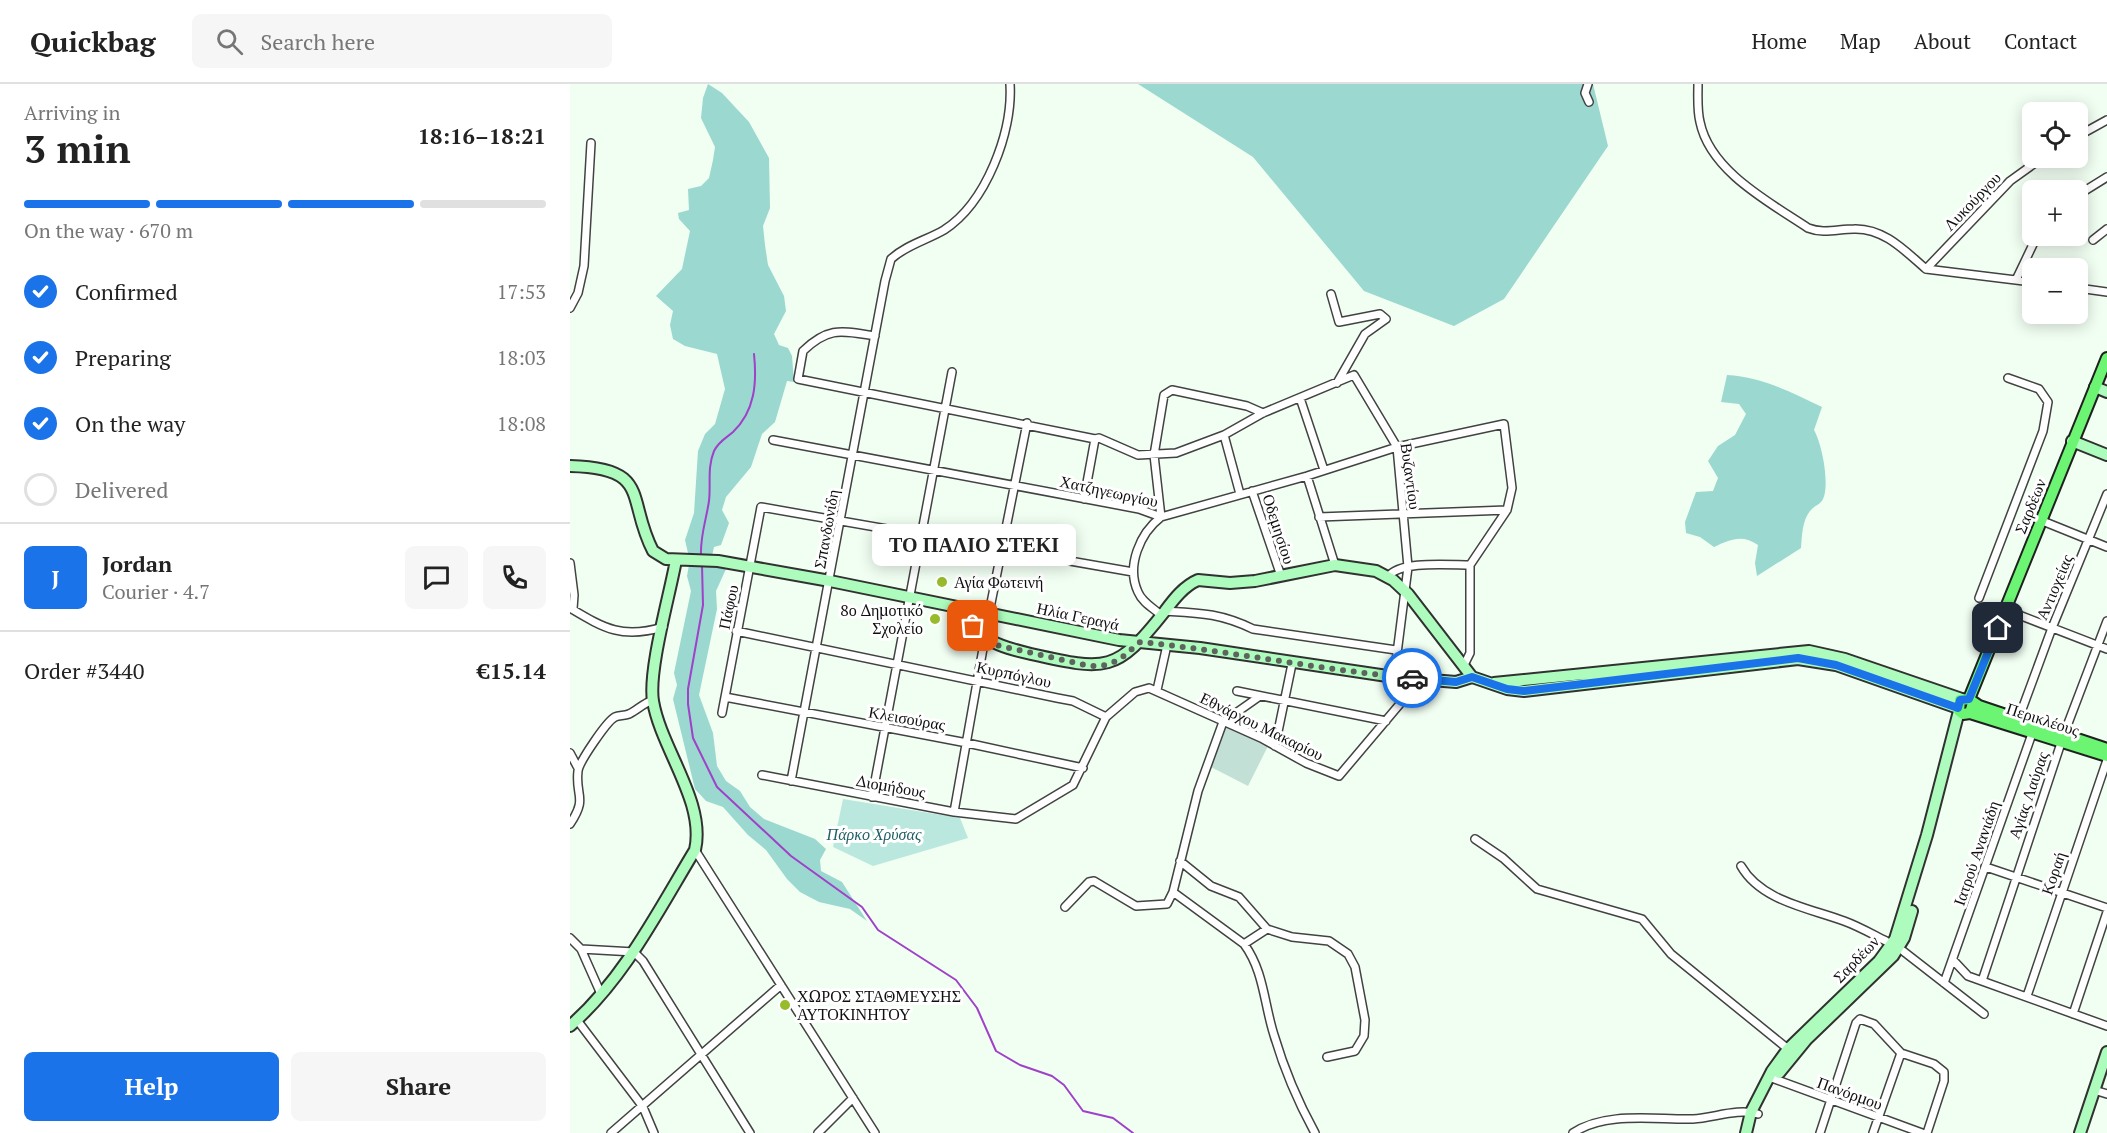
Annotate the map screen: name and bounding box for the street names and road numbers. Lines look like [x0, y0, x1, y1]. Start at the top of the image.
street label: Λυκούργου [1938, 167, 2006, 235]
street label: Βυζαντίου [1395, 441, 1427, 511]
street label: Χατζηγεωργίου [1058, 470, 1160, 512]
street label: Σαρδέων [2009, 475, 2051, 537]
street label: Σπανδωνίδη [808, 488, 844, 570]
street label: Οδεμησίου [1257, 491, 1301, 567]
street label: Αντιοχείας [2030, 550, 2078, 623]
street label: Πάφου [713, 583, 743, 631]
street label: Ηλία Γεραγά [1035, 597, 1122, 636]
street label: Κυρπόγλου [975, 655, 1054, 693]
street label: Εθνάρχου Μακαρίου [1197, 687, 1327, 765]
street label: Περικλέους [2004, 697, 2083, 741]
street label: Κλεισούρας [867, 700, 948, 736]
street label: Αγίας Λαύρας [2003, 748, 2053, 842]
street label: Διομήδους [855, 769, 928, 803]
street label: Ιατρού Ανανιάδη [1948, 798, 2004, 908]
street label: Κοραή [2035, 848, 2071, 898]
street label: Σαρδέων [1828, 931, 1884, 987]
street label: Πανόρμου [1814, 1071, 1886, 1115]

